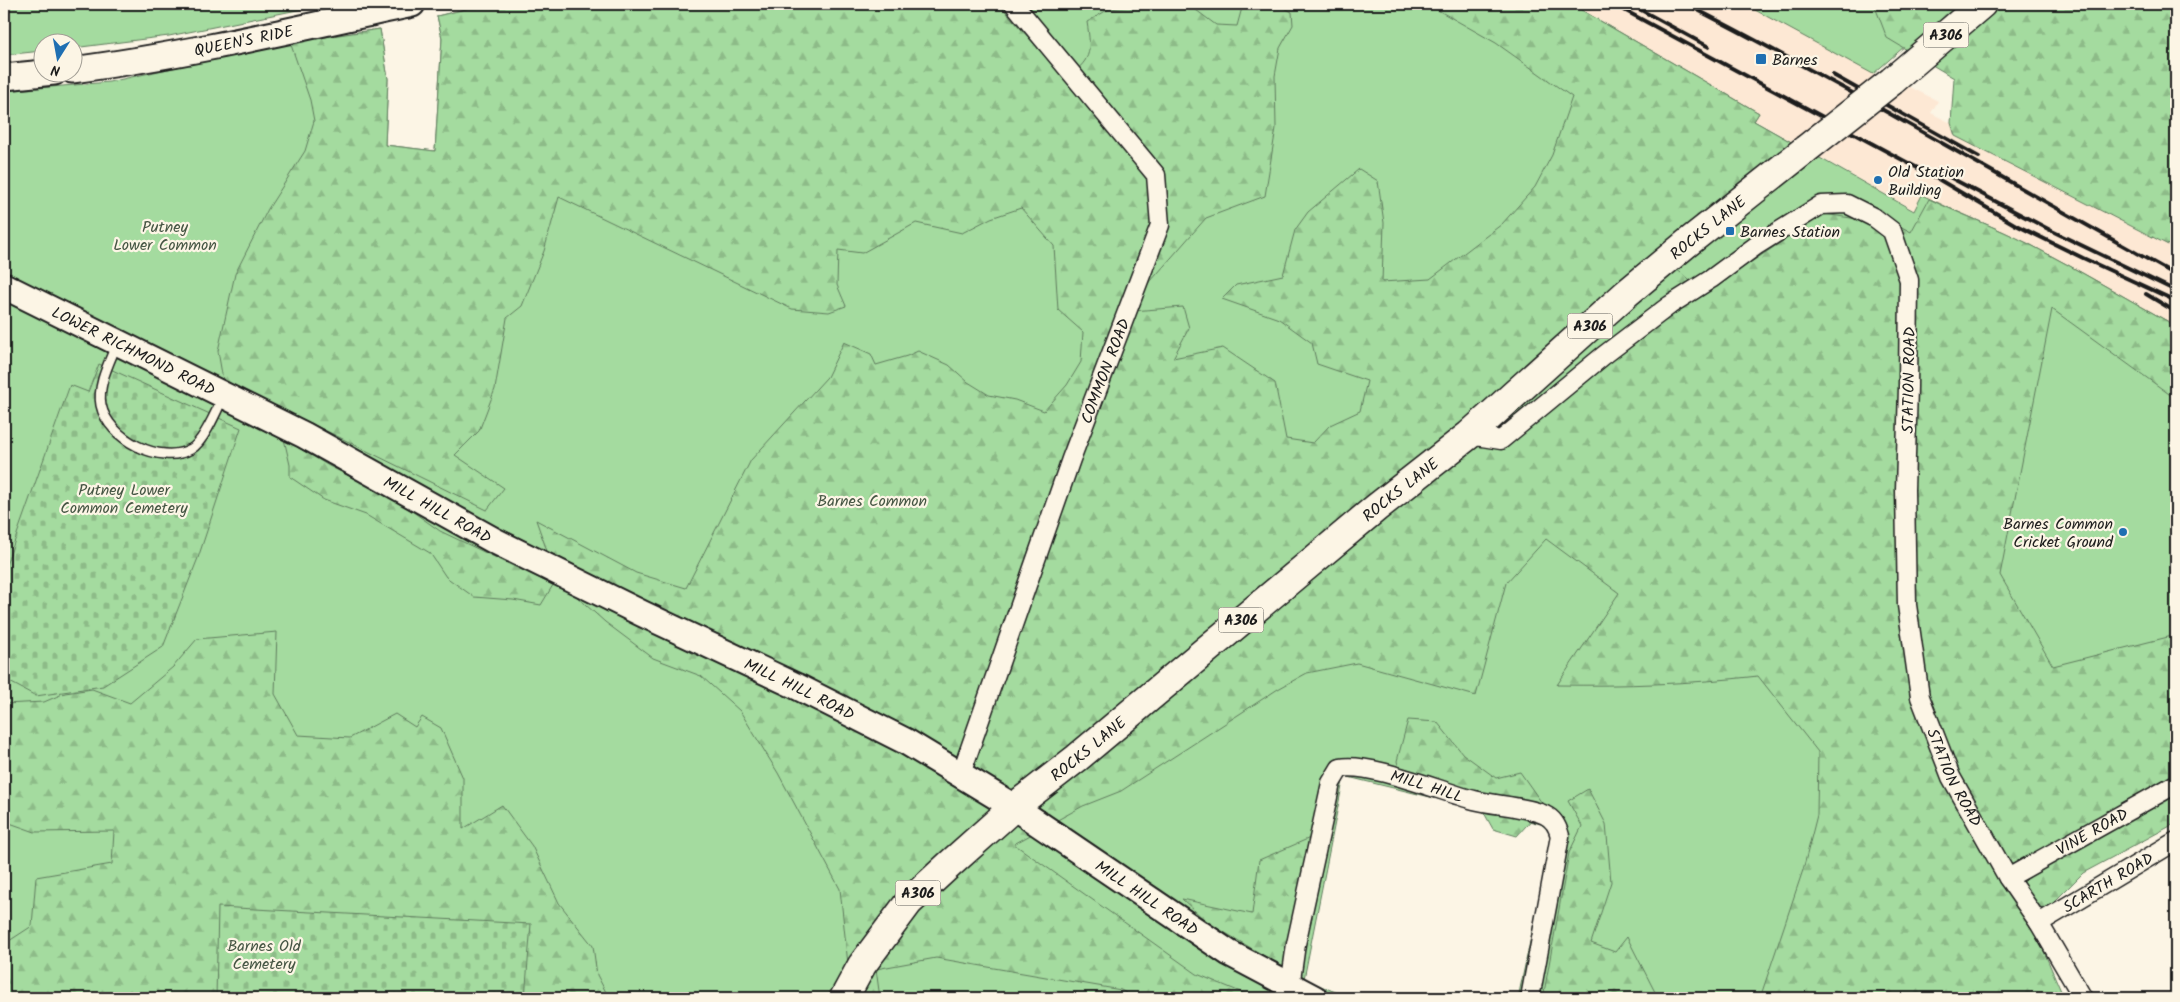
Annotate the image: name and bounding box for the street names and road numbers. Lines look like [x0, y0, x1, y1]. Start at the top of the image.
street label: QUEEN'S RIDE [192, 19, 296, 64]
road number: A306 [1924, 22, 1968, 48]
street label: ROCKS LANE [1665, 190, 1753, 267]
street label: LOWER RICHMOND ROAD [47, 301, 219, 403]
road number: A306 [1568, 314, 1612, 338]
street label: COMMON ROAD [1075, 315, 1137, 428]
street label: STATION ROAD [1896, 327, 1923, 434]
street label: ROCKS LANE [1357, 452, 1445, 529]
street label: MILL HILL ROAD [378, 470, 496, 551]
road number: A306 [1218, 608, 1264, 632]
street label: MILL HILL ROAD [740, 652, 859, 728]
street label: ROCKS LANE [1045, 710, 1133, 788]
street label: STATION ROAD [1919, 725, 1988, 832]
street label: MILL HILL [1387, 764, 1466, 810]
street label: VINE ROAD [2052, 802, 2133, 863]
street label: SCARTH ROAD [2058, 846, 2159, 920]
street label: MILL HILL ROAD [1090, 855, 1203, 943]
road number: A306 [896, 880, 940, 906]

